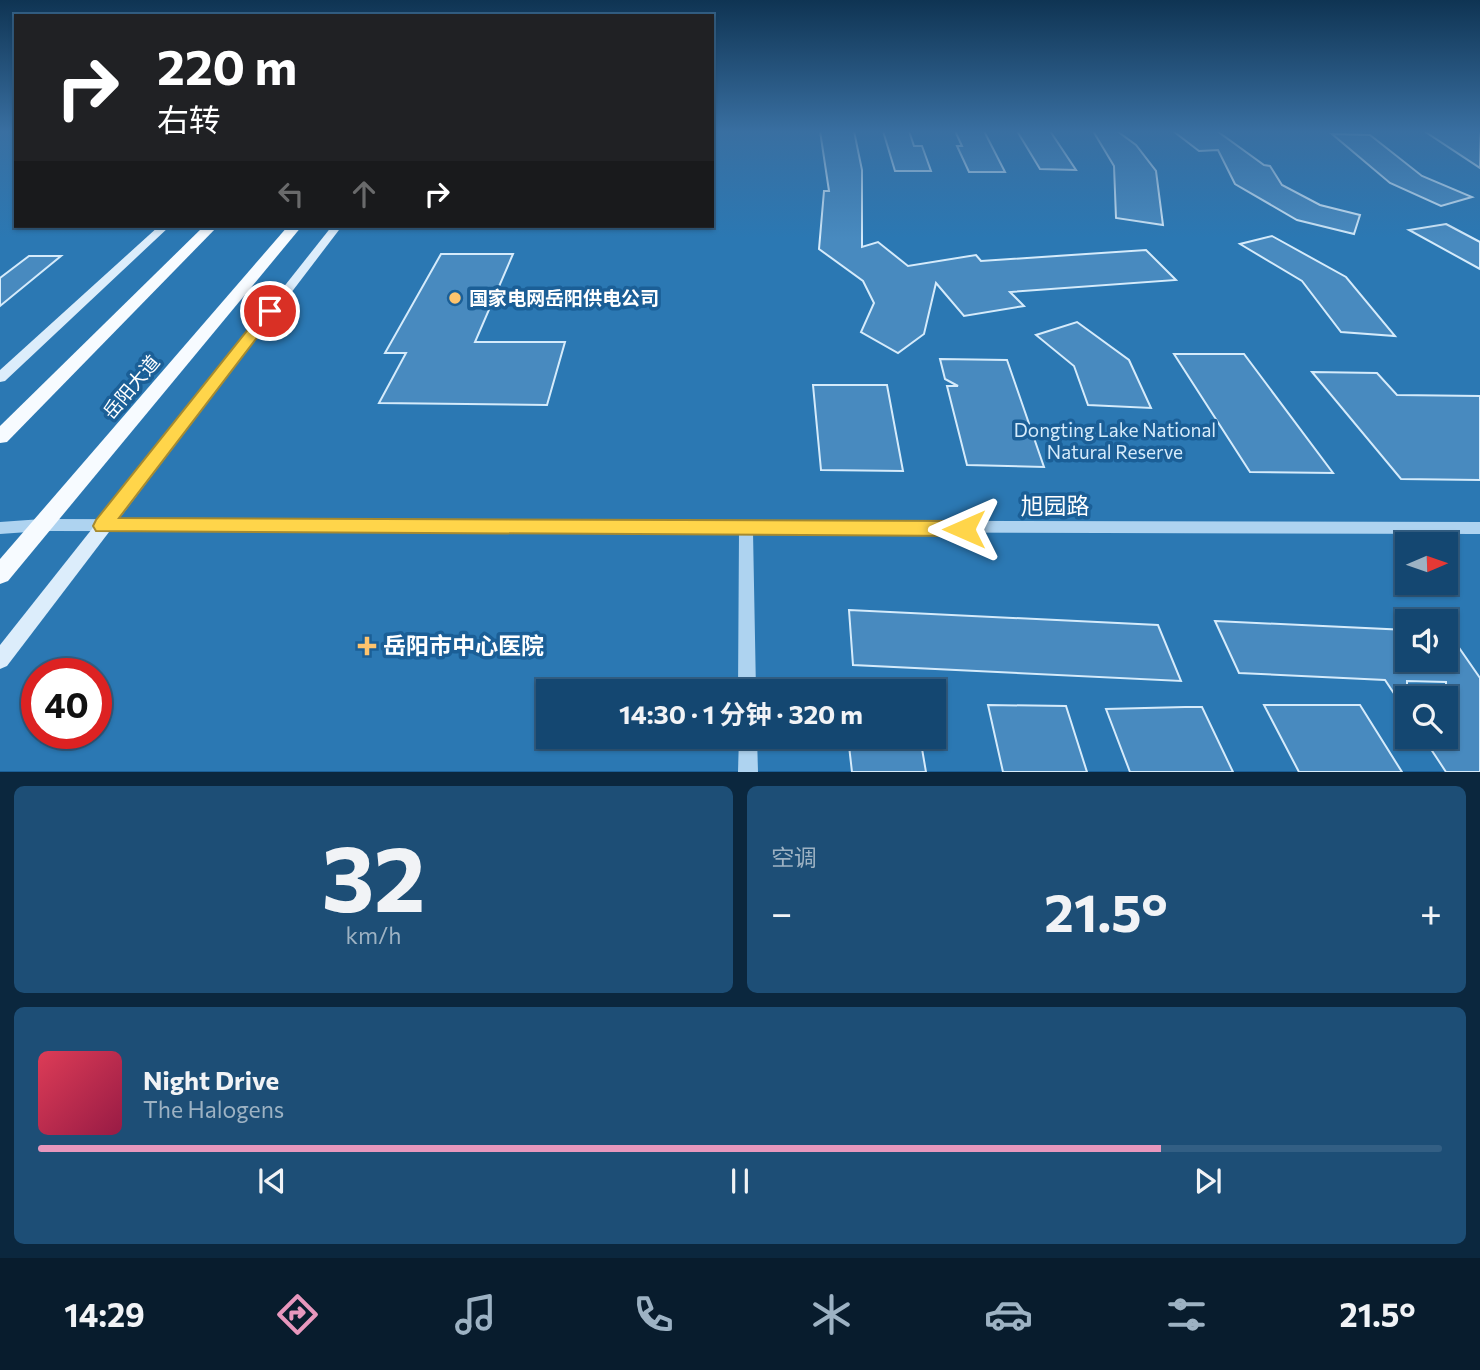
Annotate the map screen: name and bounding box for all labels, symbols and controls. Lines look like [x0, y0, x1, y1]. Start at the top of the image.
text: 220 m [157, 35, 297, 95]
icon: right [42, 42, 133, 133]
text: 右转 [157, 99, 221, 139]
icon: left [272, 175, 310, 213]
icon: ahead [345, 175, 383, 213]
icon: right [418, 175, 456, 213]
pin [240, 281, 300, 341]
place label: 国家电网岳阳供电公司 [469, 286, 659, 309]
marker: 国家电网岳阳供电公司 [447, 290, 463, 306]
icon: arrive [251, 292, 289, 330]
street label: 岳阳大道 [97, 350, 164, 423]
park label: Dongting Lake National Natural Reserve [1014, 418, 1216, 463]
street label: 旭园路 [1021, 491, 1090, 519]
position arrow [927, 492, 1001, 566]
north arrow [1395, 532, 1458, 595]
map controls [1395, 532, 1458, 749]
button: sound [1395, 609, 1458, 672]
place label: 岳阳市中心医院 [383, 631, 544, 659]
marker: 岳阳市中心医院 [357, 636, 377, 656]
speed limit sign: 40 [21, 658, 112, 749]
button: search [1395, 686, 1458, 749]
text: 14:30 · 1 分钟 · 320 m [619, 698, 863, 729]
text: 32 [321, 819, 426, 931]
text: 空调 [771, 843, 817, 871]
text: 21.5° [1044, 879, 1168, 943]
text: − [771, 888, 793, 935]
text: + [1420, 888, 1442, 935]
text: km/h [346, 921, 401, 949]
text: Night Drive [143, 1064, 279, 1095]
text: The Halogens [143, 1095, 284, 1123]
icon: previous [253, 1162, 291, 1200]
icon: pause [721, 1162, 759, 1200]
icon: next [1189, 1162, 1227, 1200]
icon: directions [273, 1290, 322, 1339]
icon: music [451, 1290, 500, 1339]
icon: phone [629, 1290, 678, 1339]
icon: climate [807, 1290, 856, 1339]
icon: car [984, 1290, 1033, 1339]
icon: filters [1162, 1290, 1211, 1339]
text: 14:29 [64, 1294, 145, 1334]
text: 21.5° [1340, 1294, 1416, 1334]

